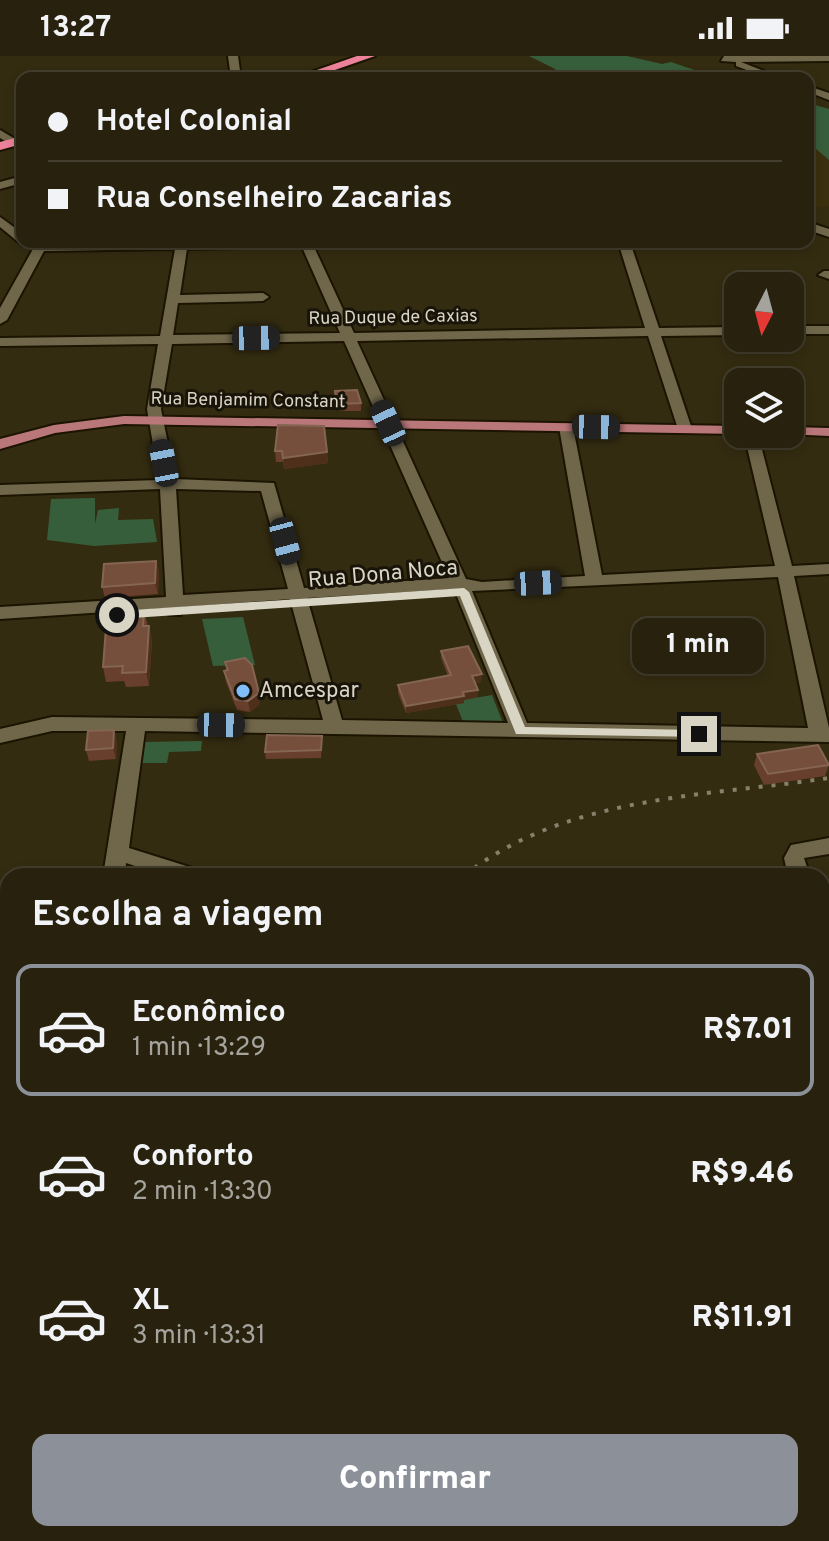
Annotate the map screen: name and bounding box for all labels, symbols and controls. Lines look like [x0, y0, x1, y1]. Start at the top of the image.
text: 13:27 [40, 10, 111, 47]
text: Hotel Colonial [96, 104, 292, 141]
text: Rua Conselheiro Zacarias [96, 181, 452, 218]
north arrow [724, 272, 804, 352]
map controls [724, 272, 804, 448]
street label: Rua Duque de Caxias [308, 305, 478, 331]
car [232, 326, 280, 350]
button: layers [724, 368, 804, 448]
street label: Rua Benjamim Constant [150, 388, 346, 414]
car [367, 396, 409, 450]
car [572, 415, 620, 439]
car [148, 437, 180, 489]
car [267, 515, 303, 567]
street label: Rua Dona Noca [307, 555, 459, 595]
car [513, 570, 563, 596]
route start [99, 597, 135, 633]
callout: 1 min [633, 618, 765, 674]
text: 1 min [666, 629, 730, 662]
place label: Amcespar [259, 678, 360, 705]
marker: Amcespar [234, 682, 252, 700]
car [197, 713, 245, 737]
route end [681, 716, 717, 752]
text: Escolha a viagem [32, 893, 324, 939]
icon: car [36, 994, 108, 1066]
text: Econômico [132, 995, 286, 1032]
text: R$7.01 [703, 1012, 794, 1049]
text: 1 min · 13:29 [132, 1032, 266, 1065]
icon: car [36, 1138, 108, 1210]
text: Conforto [132, 1139, 254, 1176]
text: R$9.46 [691, 1156, 794, 1193]
text: 2 min · 13:30 [132, 1176, 273, 1209]
icon: car [36, 1282, 108, 1354]
text: XL [132, 1283, 169, 1320]
text: R$11.91 [692, 1300, 794, 1337]
text: 3 min · 13:31 [132, 1320, 266, 1353]
button: Confirmar [32, 1434, 798, 1526]

